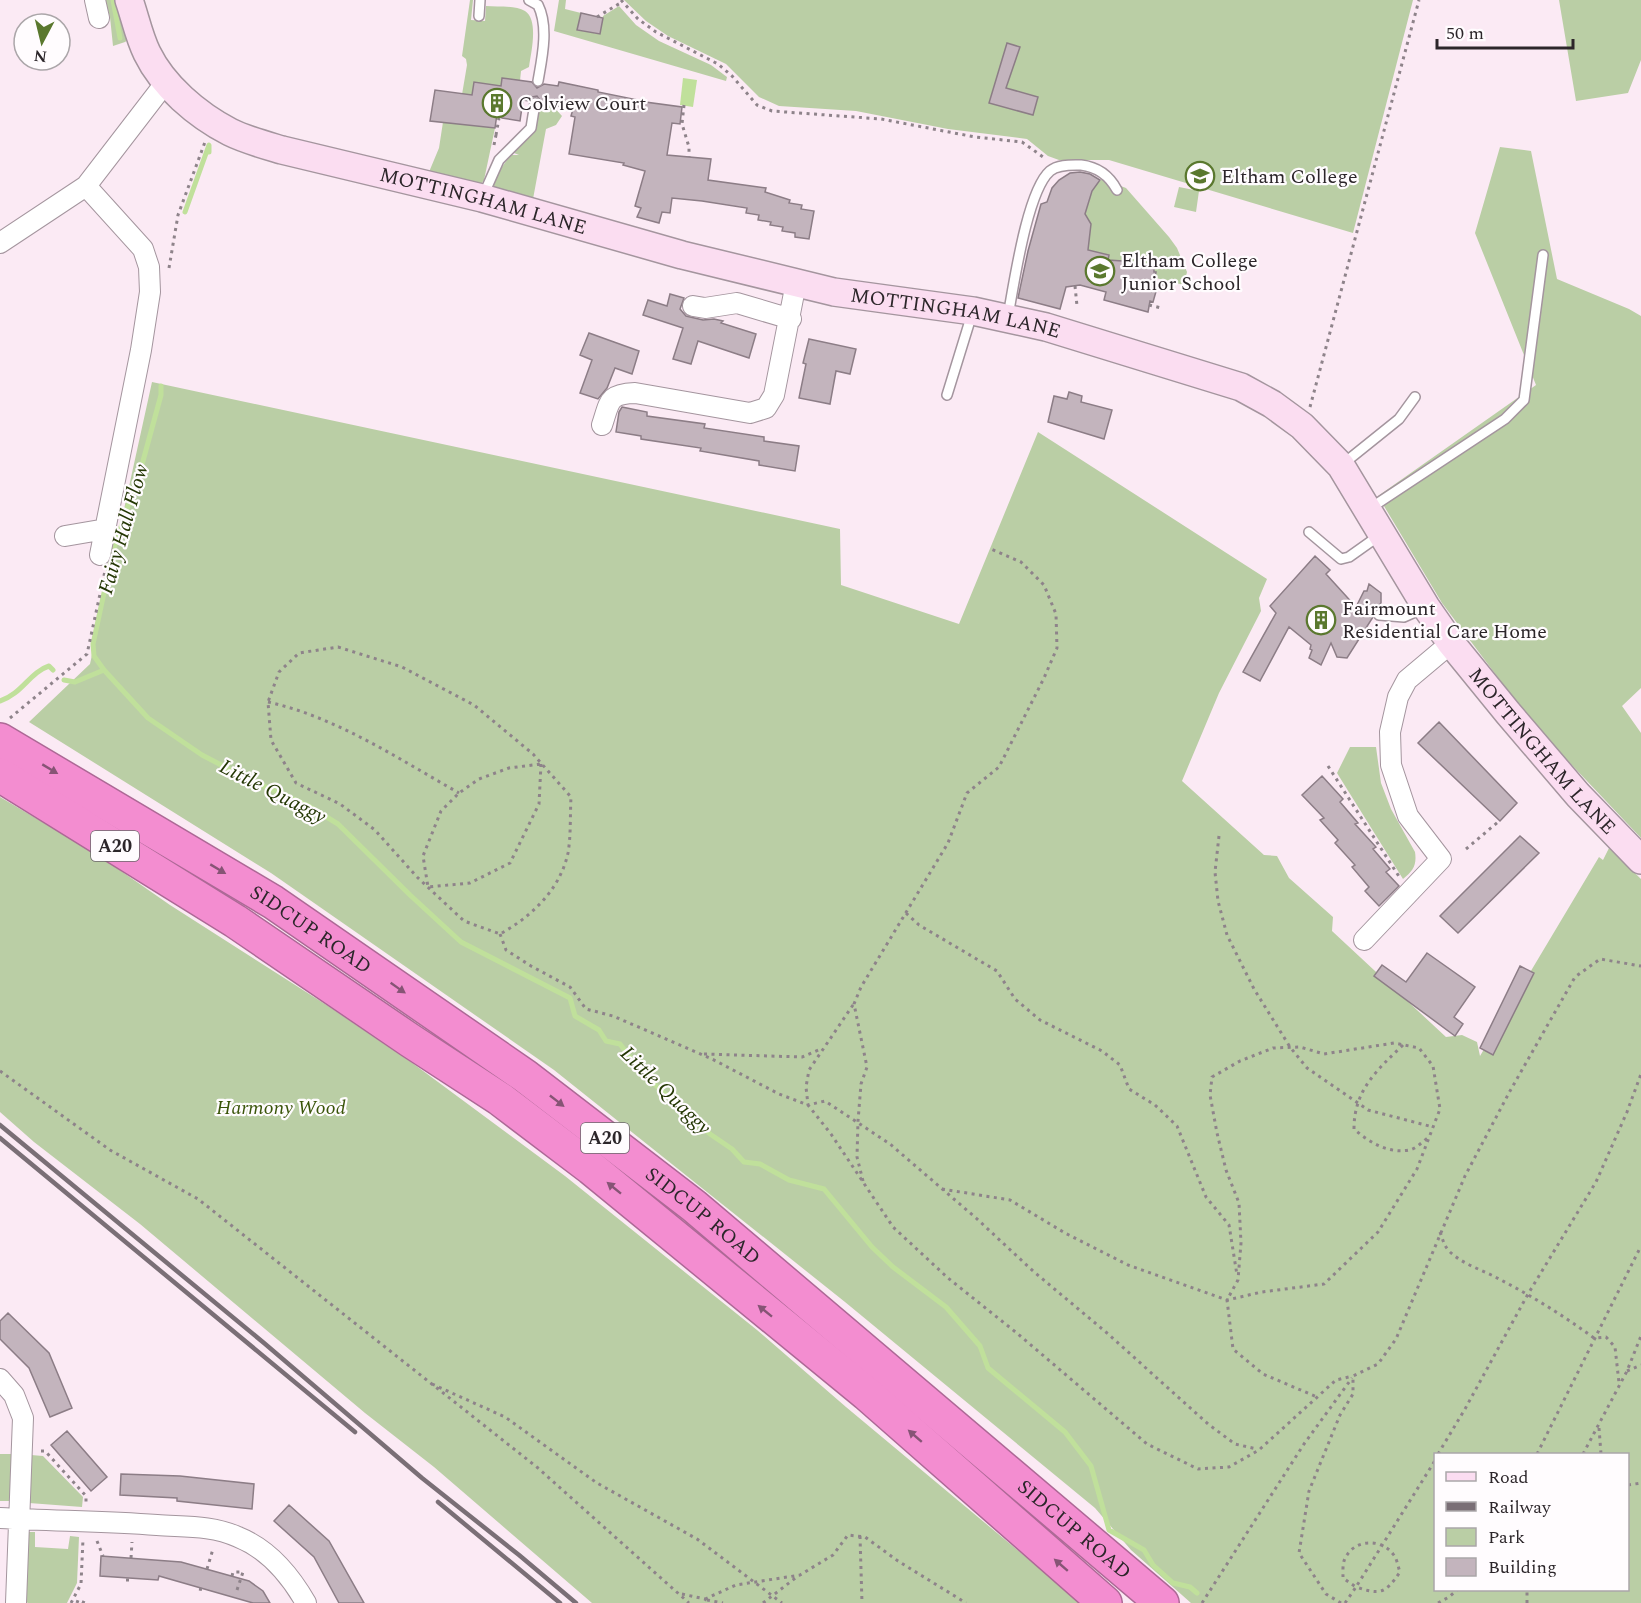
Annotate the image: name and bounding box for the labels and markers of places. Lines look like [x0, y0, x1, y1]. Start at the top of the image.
building icon: Colview Court [481, 87, 513, 119]
place label: Colview Court [518, 89, 646, 119]
school or university icon: Eltham College [1184, 160, 1216, 192]
place label: Eltham College [1221, 162, 1358, 192]
place label: Eltham College Junior School [1121, 246, 1258, 299]
school or university icon: Eltham College Junior School [1084, 255, 1116, 287]
place label: Fairmount Residential Care Home [1342, 594, 1547, 647]
building icon: Fairmount Residential Care Home [1305, 604, 1337, 636]

